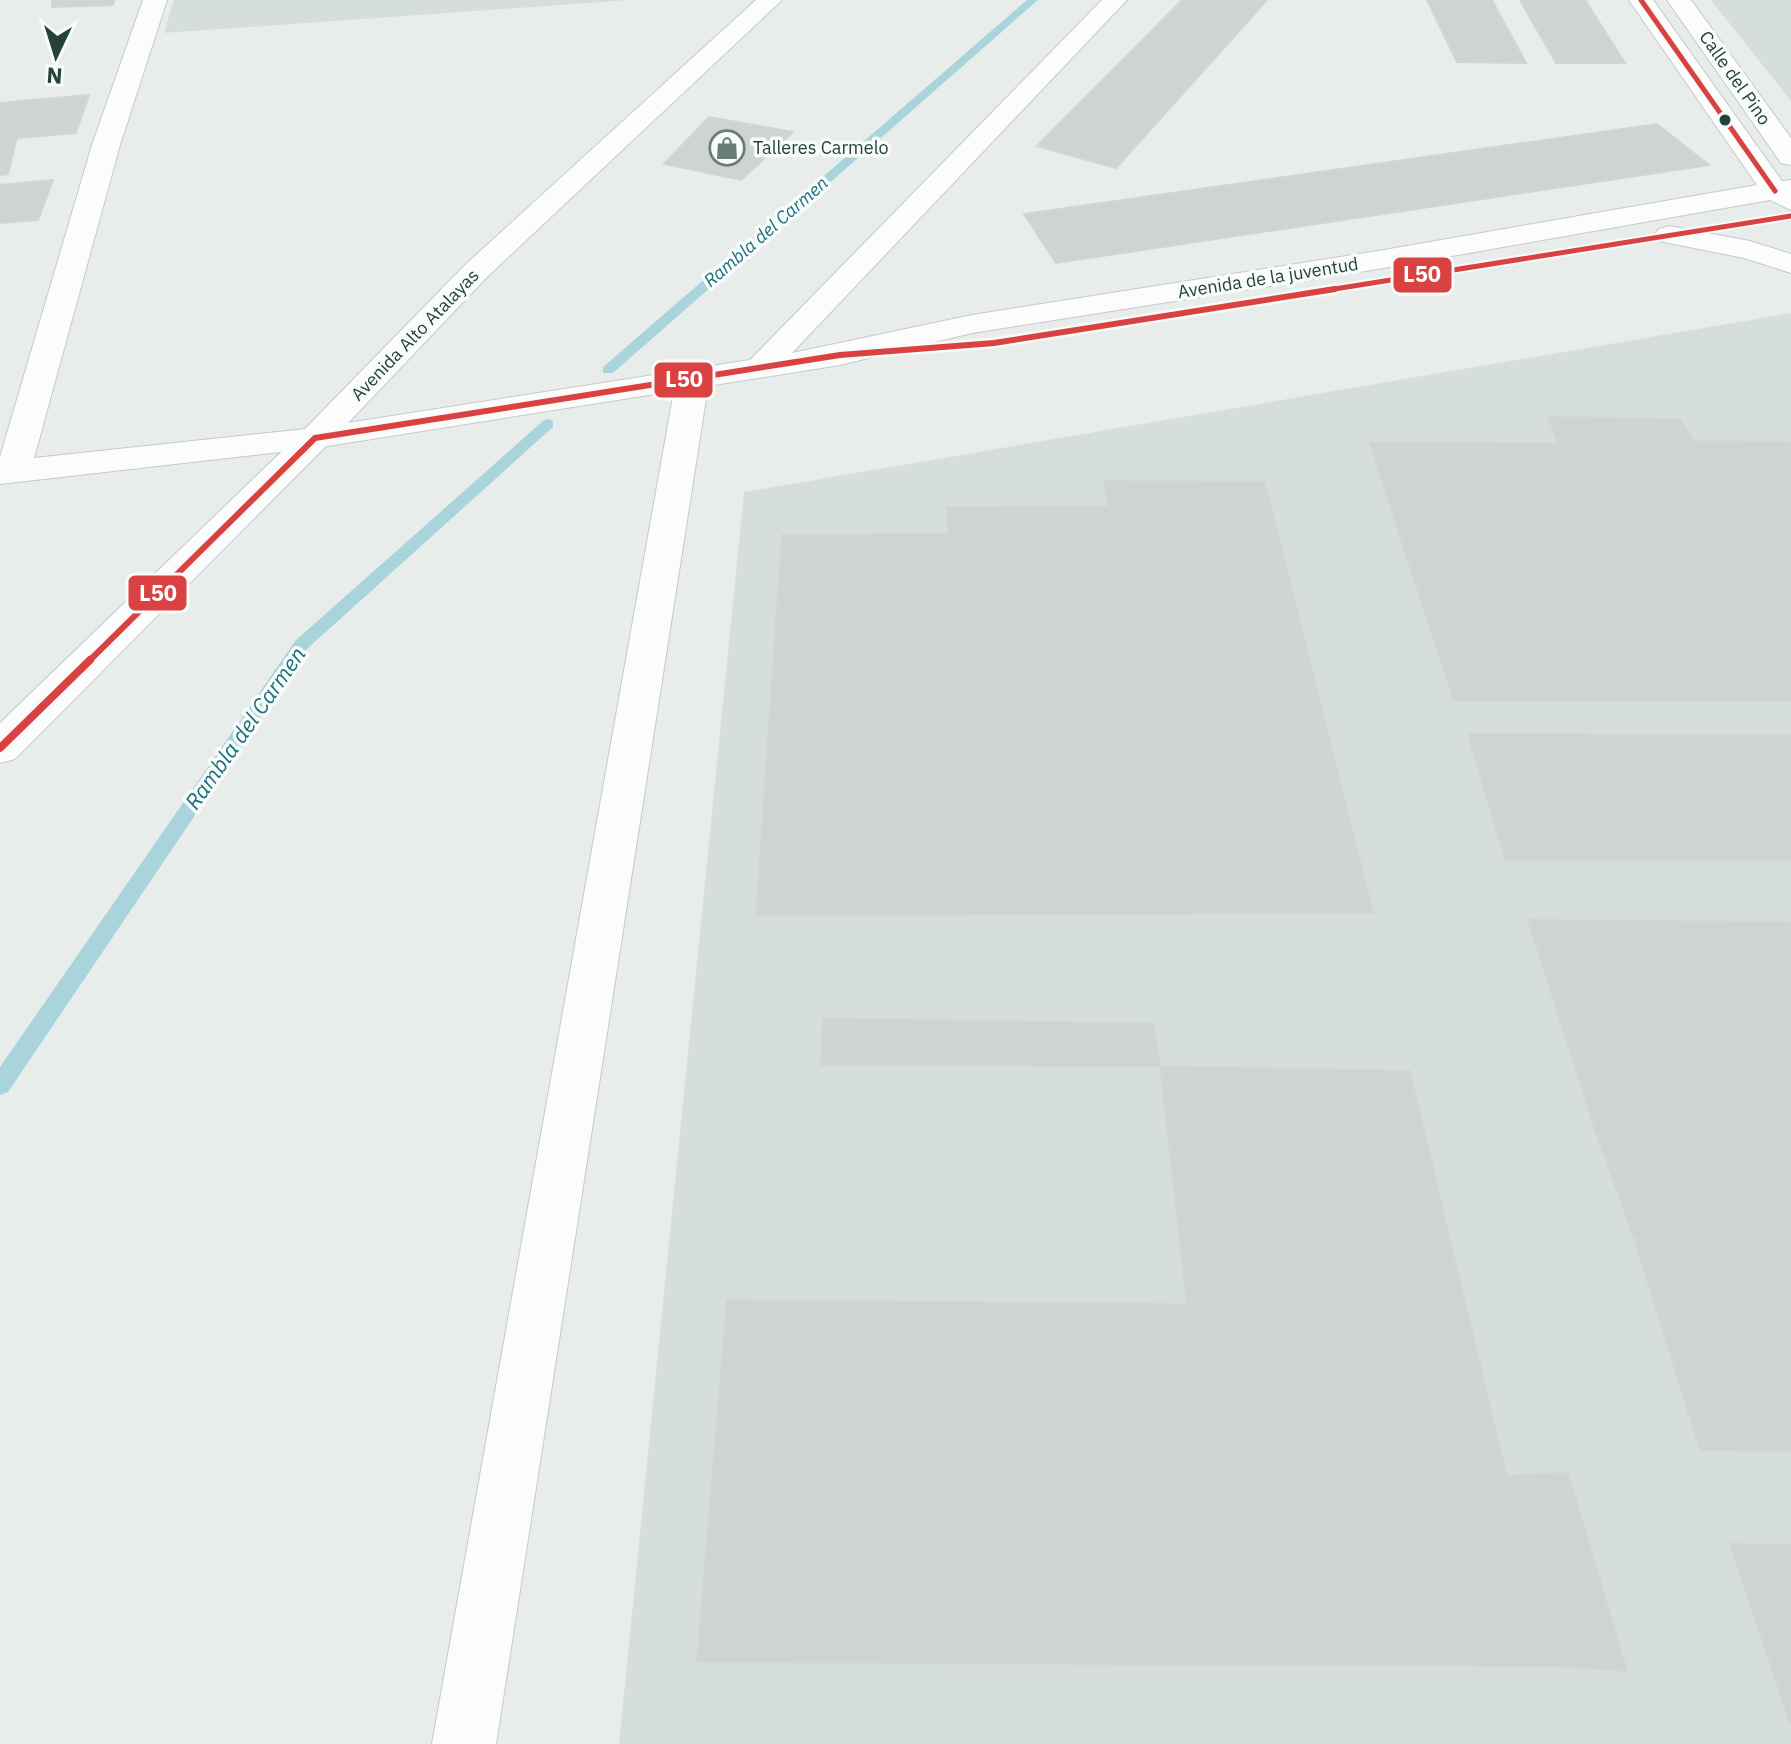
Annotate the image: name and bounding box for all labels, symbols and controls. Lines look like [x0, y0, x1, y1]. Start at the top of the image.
north arrow [16, 16, 96, 96]
street label: Calle del Pino [1694, 26, 1776, 129]
text: N [46, 61, 64, 91]
unlabelled marker [1717, 112, 1733, 128]
shop icon: Talleres Carmelo [708, 129, 746, 167]
place label: Talleres Carmelo [753, 136, 889, 159]
water label: Rambla del Carmen [699, 171, 833, 292]
street label: Avenida de la juventud [1176, 252, 1360, 303]
line badge: L50 [1392, 256, 1453, 294]
text: L50 [1403, 259, 1441, 288]
street label: Avenida Alto Atalayas [346, 264, 484, 405]
line badge: L50 [653, 361, 714, 399]
text: L50 [665, 364, 703, 393]
line badge: L50 [127, 574, 188, 612]
text: L50 [139, 578, 177, 607]
water label: Rambla del Carmen [178, 641, 312, 815]

